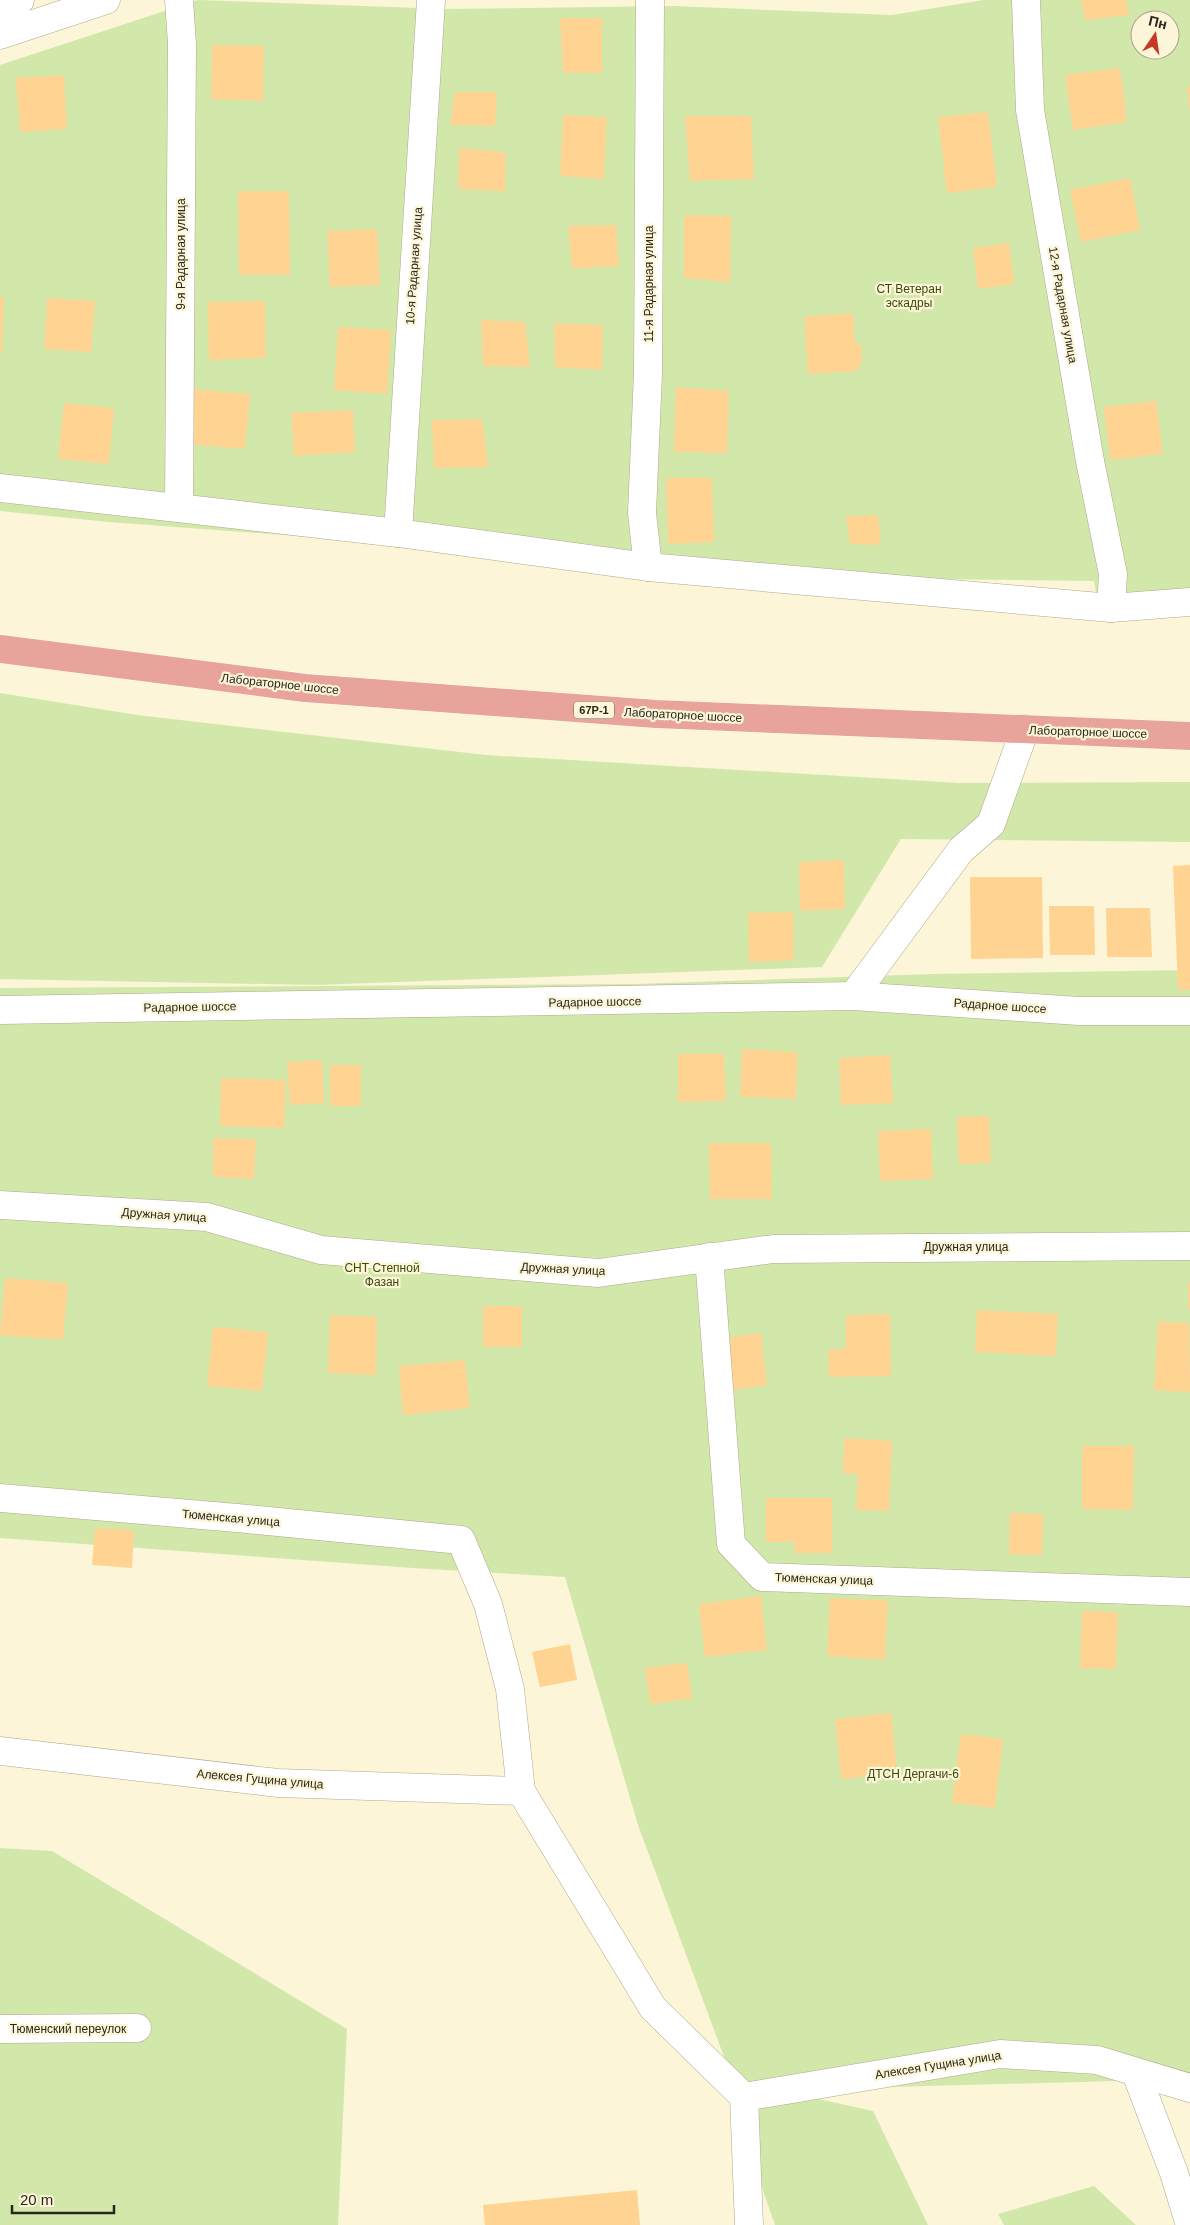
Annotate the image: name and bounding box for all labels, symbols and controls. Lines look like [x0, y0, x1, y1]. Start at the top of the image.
north arrow [1130, 10, 1180, 60]
text: Пн [1147, 12, 1169, 32]
street label: 9-я Радарная улица [174, 198, 188, 310]
street label: 10-я Радарная улица [403, 206, 425, 325]
street label: 11-я Радарная улица [642, 225, 656, 343]
street label: 12-я Радарная улица [1046, 246, 1080, 365]
park label: СТ Ветеран эскадры [876, 282, 942, 310]
street label: Лабораторное шоссе [221, 671, 340, 697]
road number: 67Р-1 [574, 702, 614, 718]
street label: Лабораторное шоссе [624, 705, 743, 725]
street label: Лабораторное шоссе [1029, 723, 1148, 741]
street label: Радарное шоссе [548, 994, 642, 1010]
street label: Радарное шоссе [953, 996, 1047, 1016]
street label: Радарное шоссе [143, 999, 237, 1015]
street label: Дружная улица [121, 1205, 207, 1225]
street label: Дружная улица [924, 1240, 1009, 1254]
street label: Дружная улица [520, 1260, 606, 1278]
park label: СНТ Степной Фазан [344, 1261, 420, 1289]
street label: Тюменская улица [181, 1507, 281, 1529]
street label: Тюменская улица [775, 1570, 874, 1588]
street label: Алексея Гущина улица [196, 1766, 324, 1792]
park label: ДТСН Дергачи-6 [867, 1767, 959, 1781]
street label: Тюменский переулок [10, 2022, 127, 2036]
street label: Алексея Гущина улица [874, 2048, 1002, 2082]
scale bar [12, 2182, 115, 2214]
text: 20 m [20, 2191, 53, 2208]

